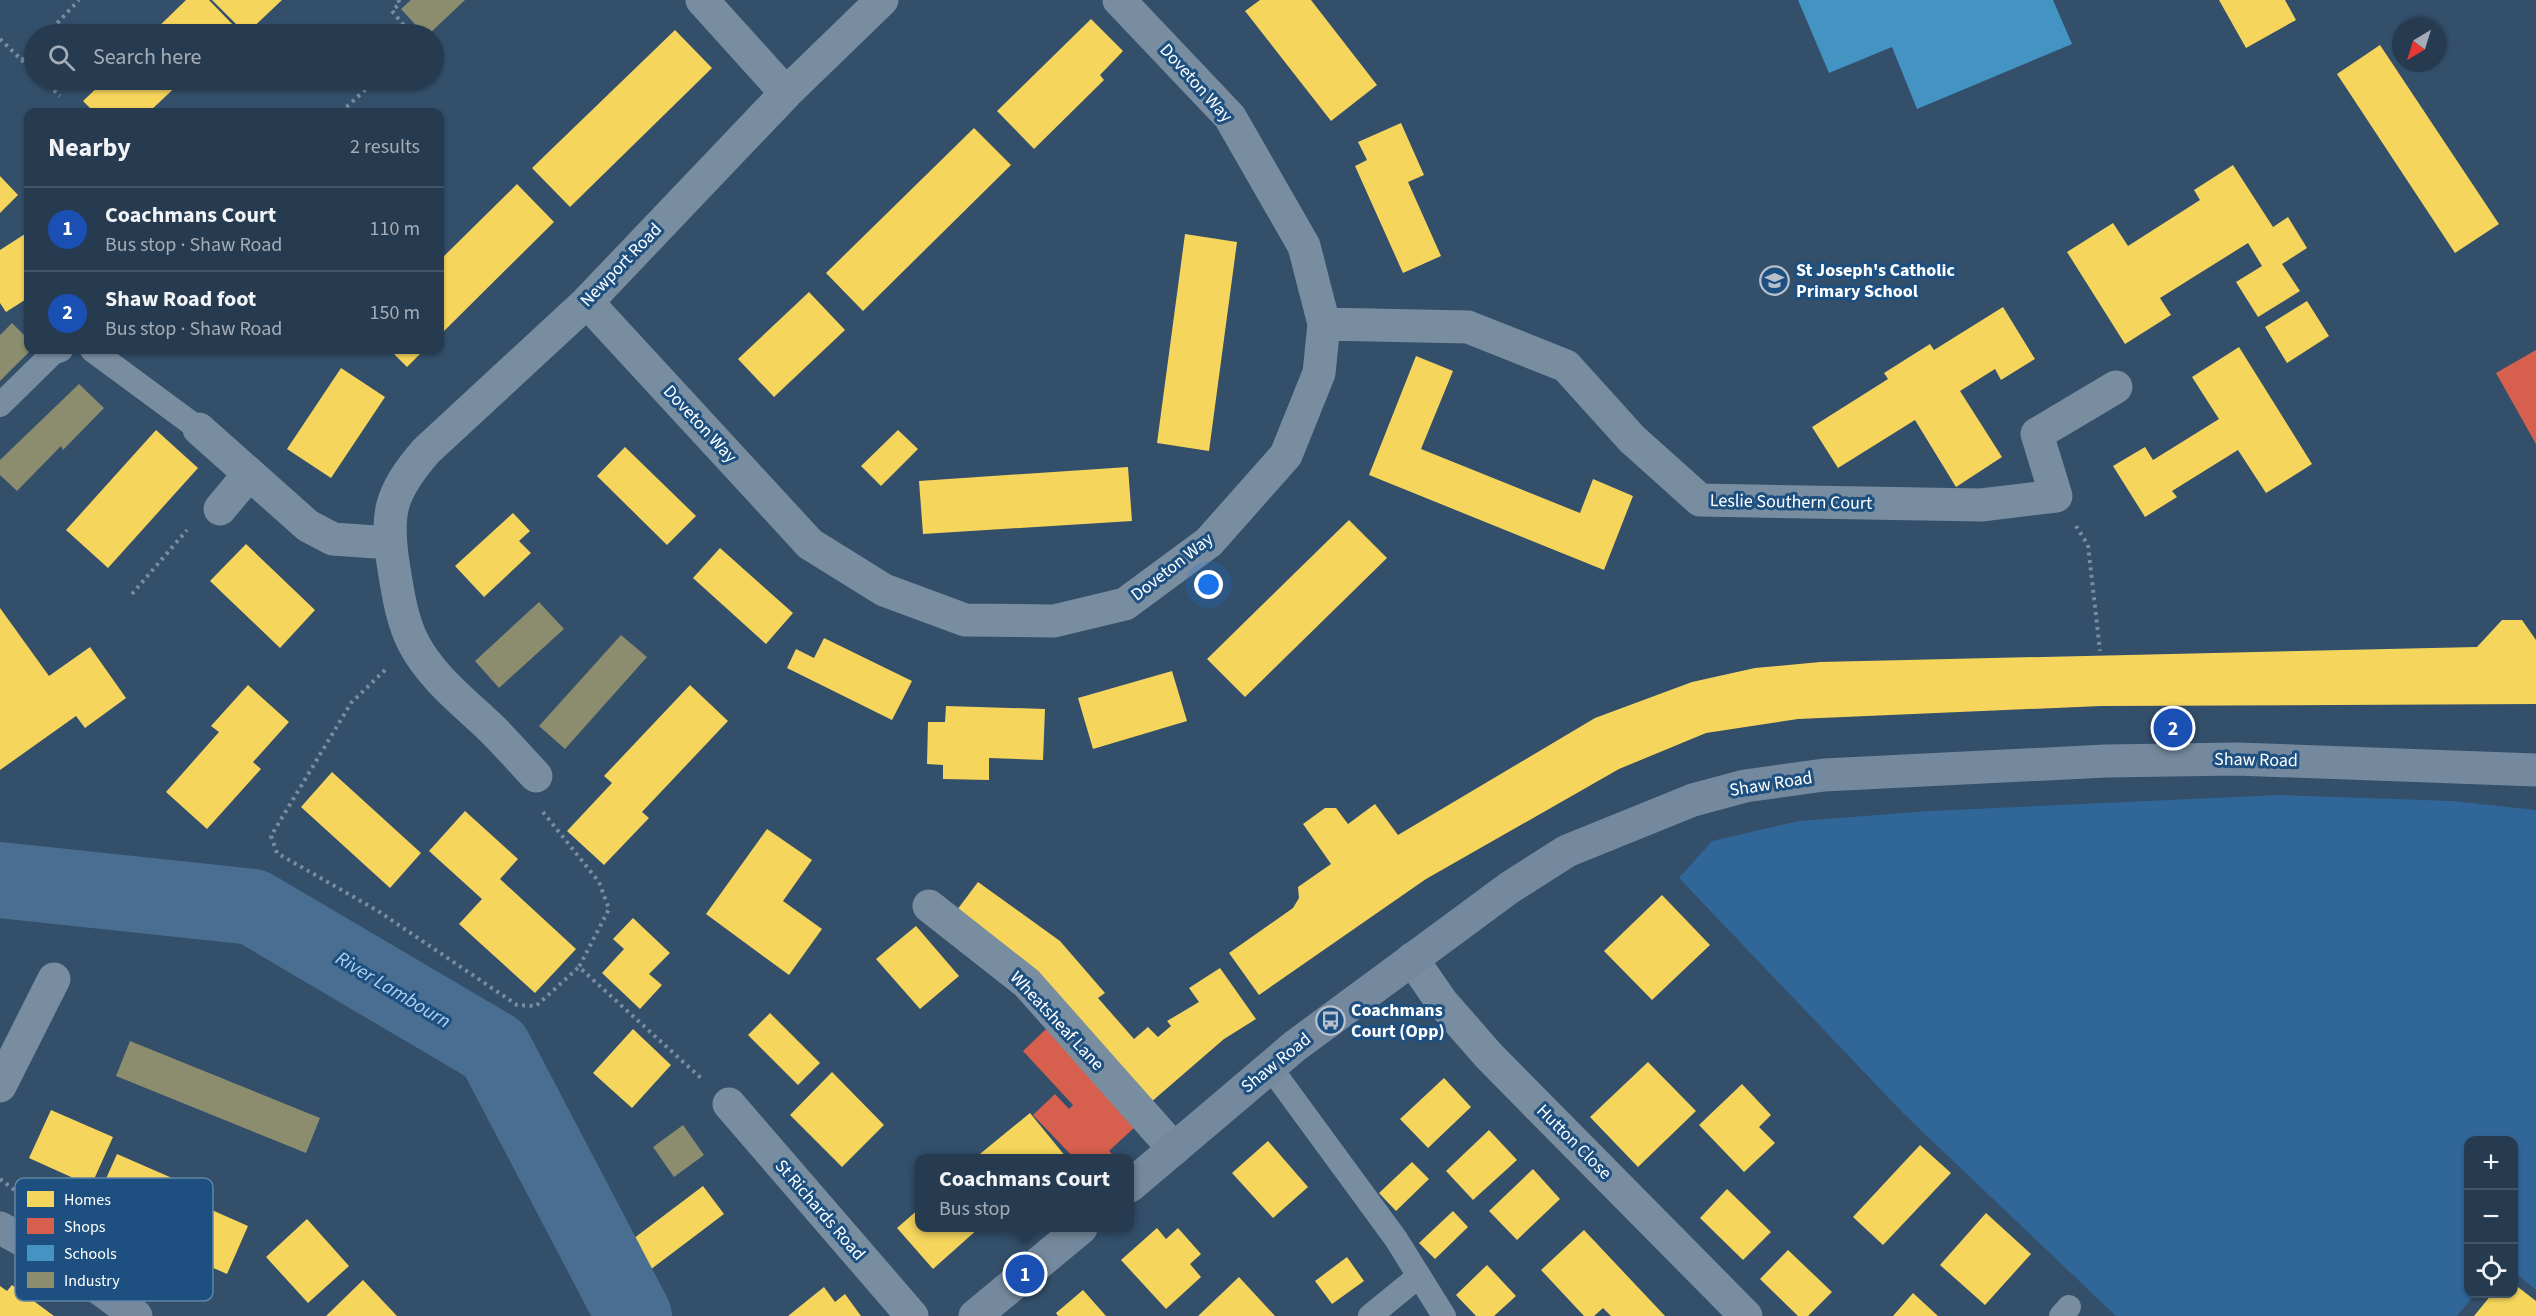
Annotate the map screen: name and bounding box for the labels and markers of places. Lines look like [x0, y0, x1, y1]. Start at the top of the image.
place label: St Joseph's Catholic Primary School [1796, 258, 1955, 304]
school or university icon: St Joseph's Catholic Primary School [1759, 264, 1791, 296]
pin: 2 [2154, 706, 2192, 750]
place label: Coachmans Court (Opp) [1351, 998, 1445, 1044]
bus stop icon: Coachmans Court (Opp) [1314, 1004, 1346, 1036]
pin: 1 [1006, 1252, 1044, 1296]

